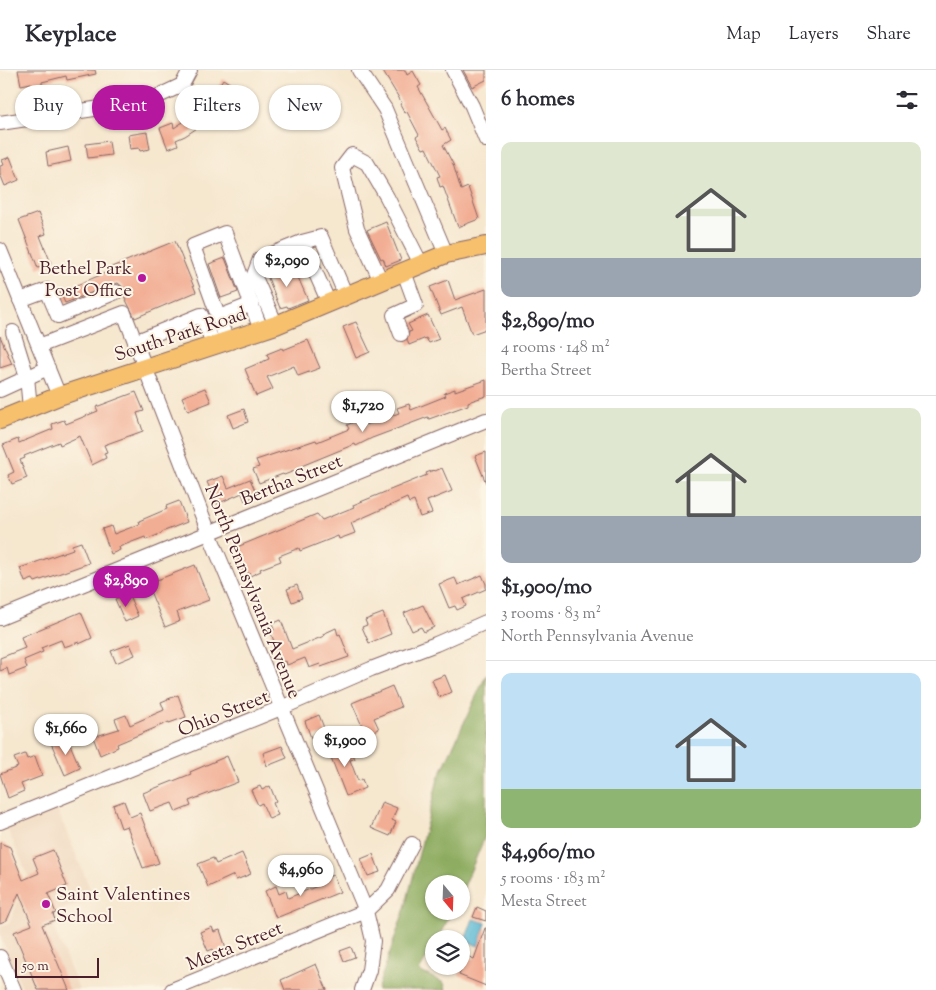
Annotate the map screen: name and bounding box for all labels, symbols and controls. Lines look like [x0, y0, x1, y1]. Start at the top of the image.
text: Keyplace [25, 18, 117, 52]
text: Map [726, 22, 761, 48]
text: Layers [789, 22, 839, 48]
text: Share [867, 22, 911, 48]
chip: Buy [15, 85, 82, 130]
chip: Rent [92, 85, 165, 130]
chip: Filters [175, 85, 259, 130]
chip: New [269, 85, 341, 130]
text: 6 homes [501, 85, 575, 115]
icon: filters [893, 86, 921, 114]
icon: home [666, 175, 756, 265]
pin: $2,090 [246, 246, 328, 288]
text: $2,090 [265, 250, 309, 273]
place label: Bethel Park Post Office [39, 256, 133, 305]
marker: Bethel Park Post Office [136, 272, 148, 284]
street label: South Park Road [111, 301, 251, 369]
text: $2,890/mo [501, 307, 595, 337]
text: 4 rooms · 148 m² [501, 337, 610, 360]
text: Bertha Street [501, 360, 592, 383]
pin: $1,720 [322, 390, 404, 433]
text: $1,720 [342, 395, 384, 418]
icon: home [666, 440, 756, 530]
street label: Bertha Street [237, 448, 347, 514]
street label: North Pennsylvania Avenue [196, 481, 307, 703]
pin: $2,890 [85, 566, 167, 608]
text: $2,890 [104, 570, 148, 593]
text: $1,900/mo [501, 573, 592, 603]
text: 3 rooms · 83 m² [501, 603, 601, 626]
text: North Pennsylvania Avenue [501, 626, 694, 649]
street label: Ohio Street [174, 684, 274, 745]
icon: home [666, 705, 756, 795]
pin: $1,660 [25, 714, 107, 756]
text: $1,660 [45, 718, 87, 741]
pin: $1,900 [304, 726, 386, 768]
text: $1,900 [324, 730, 366, 753]
text: $4,960/mo [501, 838, 595, 868]
pin: $4,960 [260, 854, 342, 897]
text: $4,960 [279, 859, 323, 882]
text: 5 rooms · 183 m² [501, 868, 606, 891]
north arrow [425, 875, 470, 920]
map controls [425, 875, 470, 975]
place label: Saint Valentines School [56, 882, 190, 931]
text: Mesta Street [501, 891, 587, 914]
marker: Saint Valentines School [40, 898, 52, 910]
street label: Mesta Street [183, 916, 288, 979]
button: layers [425, 930, 470, 975]
scale bar [15, 955, 99, 978]
text: 50 m [22, 957, 49, 977]

